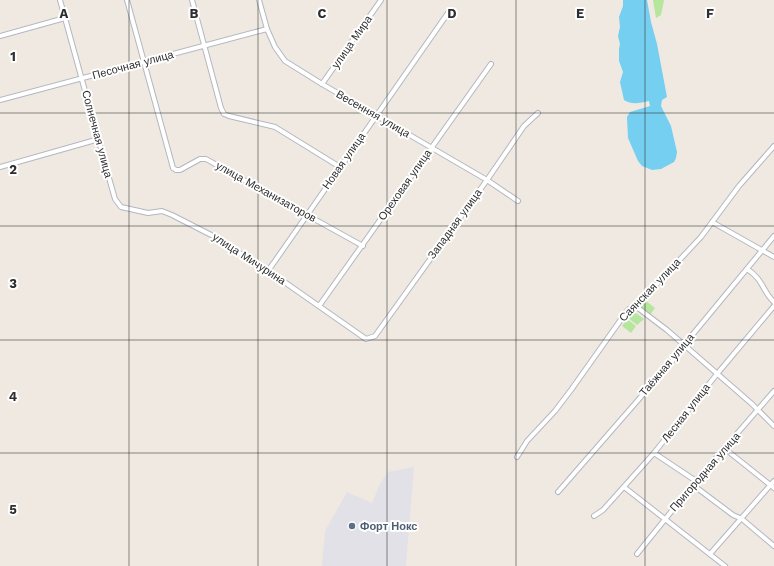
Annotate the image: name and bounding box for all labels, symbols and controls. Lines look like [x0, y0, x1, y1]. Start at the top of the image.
text: A [60, 6, 69, 21]
text: B [190, 6, 199, 21]
text: C [318, 6, 327, 21]
text: D [447, 6, 457, 21]
text: E [576, 6, 584, 21]
text: F [706, 6, 714, 21]
street label: улица Мира [329, 12, 375, 71]
street label: Песочная улица [91, 48, 176, 82]
text: 1 [10, 49, 16, 64]
street label: Весенняя улица [334, 88, 413, 141]
street label: Солнечная улица [79, 89, 115, 180]
street label: Новая улица [320, 130, 369, 192]
street label: Ореховая улица [376, 146, 435, 223]
street label: улица Механизаторов [213, 159, 319, 225]
text: 2 [9, 162, 17, 177]
street label: Западная улица [425, 186, 485, 262]
street label: улица Мичурина [210, 230, 289, 288]
street label: Саянская улица [617, 255, 684, 324]
text: 3 [9, 276, 17, 291]
street label: Таёжная улица [637, 330, 698, 399]
street label: Лесная улица [659, 380, 714, 445]
text: 4 [9, 389, 18, 404]
street label: Пригородная улица [667, 429, 743, 514]
text: 5 [9, 502, 17, 517]
place label: Форт Нокс [360, 520, 417, 533]
marker: Форт Нокс [347, 521, 357, 531]

